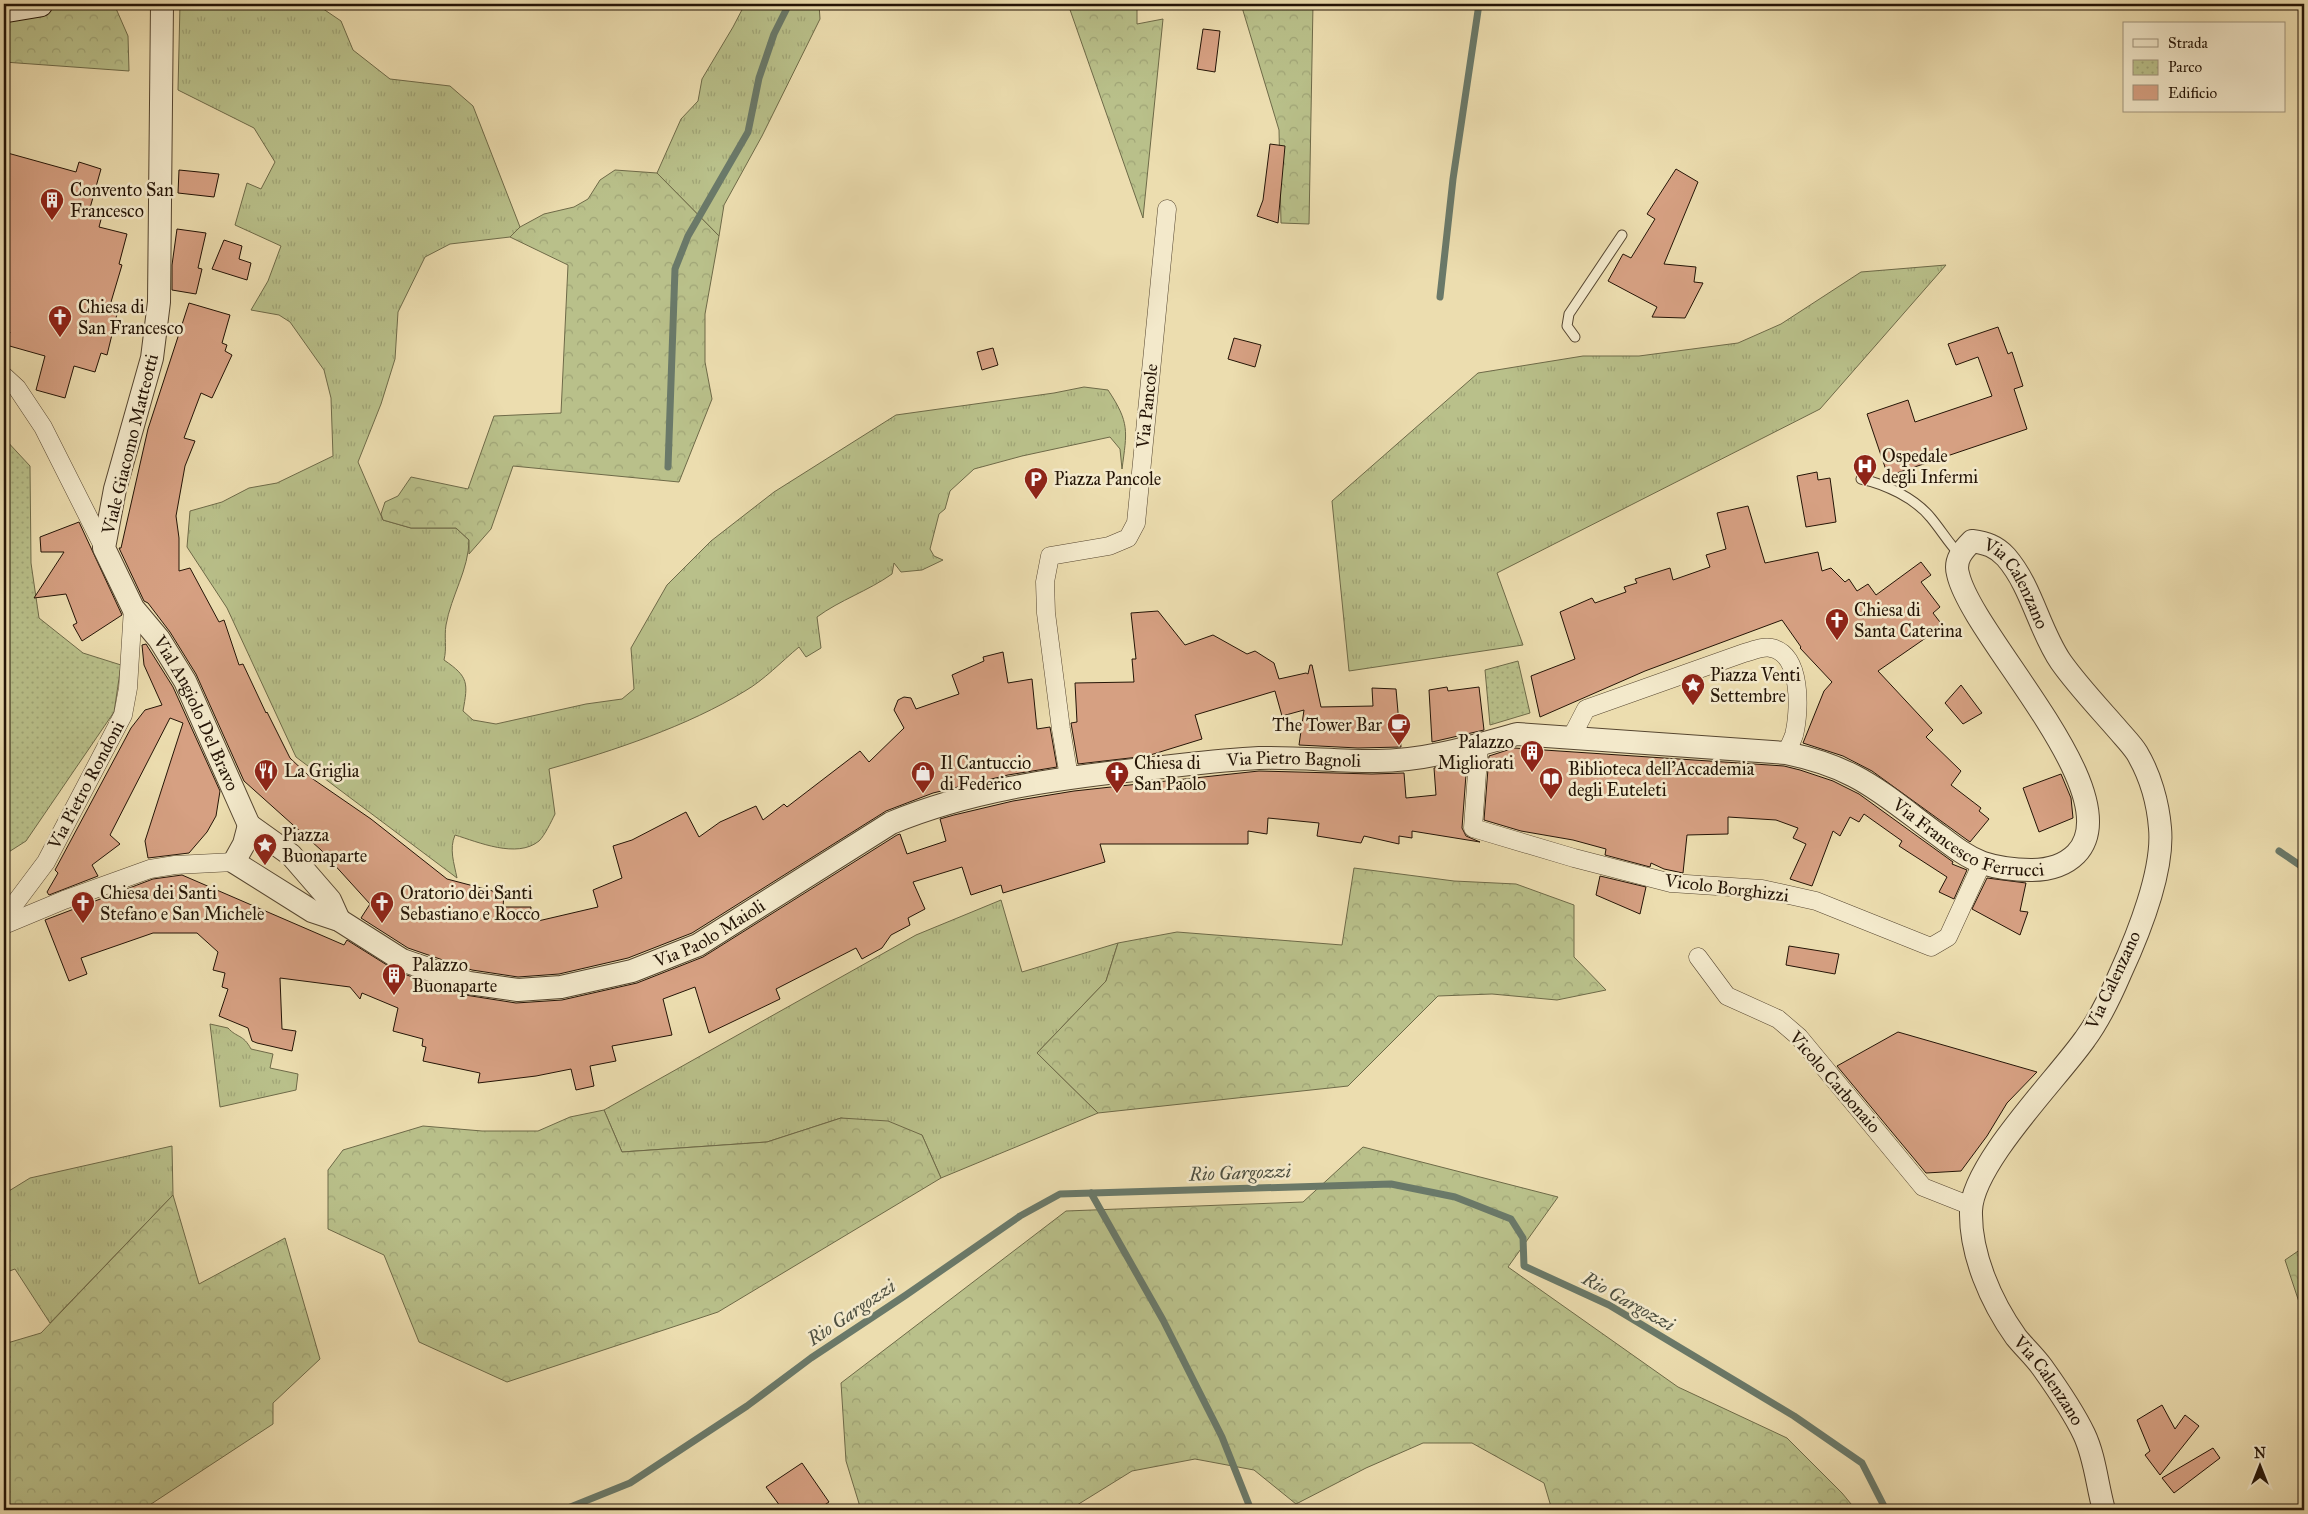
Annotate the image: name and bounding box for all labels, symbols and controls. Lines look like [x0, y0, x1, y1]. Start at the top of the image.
legend [2123, 22, 2286, 112]
text: Strada [2168, 34, 2208, 52]
text: Parco [2168, 58, 2203, 76]
text: Edificio [2168, 84, 2217, 102]
place label: Convento San Francesco [70, 179, 174, 222]
building icon: Convento San Francesco [39, 187, 65, 221]
place label: Chiesa di San Francesco [78, 296, 183, 339]
church icon: Chiesa di San Francesco [47, 304, 73, 338]
street label: Viale Giacomo Matteotti [97, 351, 163, 537]
street label: Via Pancole [1131, 362, 1162, 451]
place label: Ospedale degli Infermi [1882, 445, 1978, 489]
hospital icon: Ospedale degli Infermi [1852, 453, 1878, 487]
parking icon: Piazza Pancole [1023, 466, 1049, 500]
place label: Piazza Pancole [1054, 468, 1161, 490]
street label: Via Calenzano [1980, 533, 2053, 632]
place label: Chiesa di Santa Caterina [1854, 599, 1963, 642]
church icon: Chiesa di Santa Caterina [1824, 607, 1850, 641]
street label: Vial Angiolo Del Bravo [148, 631, 243, 794]
place label: Piazza Venti Settembre [1710, 664, 1801, 707]
place icon: Piazza Venti Settembre [1680, 672, 1706, 706]
cafe icon: The Tower Bar [1386, 712, 1412, 746]
place label: The Tower Bar [1272, 714, 1382, 736]
street label: Via Pietro Rondoni [42, 717, 129, 854]
place label: Palazzo Migliorati [1438, 731, 1514, 775]
building icon: Palazzo Migliorati [1519, 739, 1545, 773]
street label: Via Pietro Bagnoli [1225, 747, 1361, 772]
place label: Il Cantuccio di Federico [940, 752, 1031, 795]
place label: Chiesa di San Paolo [1134, 752, 1206, 795]
restaurant icon: La Griglia [253, 758, 279, 792]
place label: Biblioteca dell'Accademia degli Euteleti [1568, 758, 1755, 802]
place label: La Griglia [284, 760, 360, 783]
shop icon: Il Cantuccio di Federico [910, 760, 936, 794]
church icon: Chiesa di San Paolo [1104, 760, 1130, 794]
library icon: Biblioteca dell'Accademia degli Euteleti [1538, 766, 1564, 800]
street label: Via Francesco Ferrucci [1888, 793, 2045, 881]
place label: Piazza Buonaparte [282, 824, 367, 867]
place icon: Piazza Buonaparte [252, 832, 278, 866]
street label: Vicolo Borghizzi [1663, 869, 1790, 908]
place label: Chiesa dei Santi Stefano e San Michele [100, 882, 264, 925]
place label: Oratorio dei Santi Sebastiano e Rocco [400, 882, 540, 925]
church icon: Chiesa dei Santi Stefano e San Michele [70, 890, 96, 924]
church icon: Oratorio dei Santi Sebastiano e Rocco [369, 890, 395, 924]
street label: Via Paolo Maioli [650, 894, 769, 973]
street label: Via Calenzano [2080, 927, 2145, 1033]
place label: Palazzo Buonaparte [412, 954, 497, 997]
building icon: Palazzo Buonaparte [381, 962, 407, 996]
street label: Vicolo Carbonaio [1784, 1026, 1885, 1138]
water label: Rio Gargozzi [1188, 1159, 1292, 1186]
water label: Rio Gargozzi [1578, 1266, 1679, 1336]
water label: Rio Gargozzi [802, 1274, 900, 1351]
street label: Via Calenzano [2008, 1330, 2089, 1429]
north arrow [2236, 1442, 2286, 1492]
text: N [2254, 1445, 2266, 1462]

